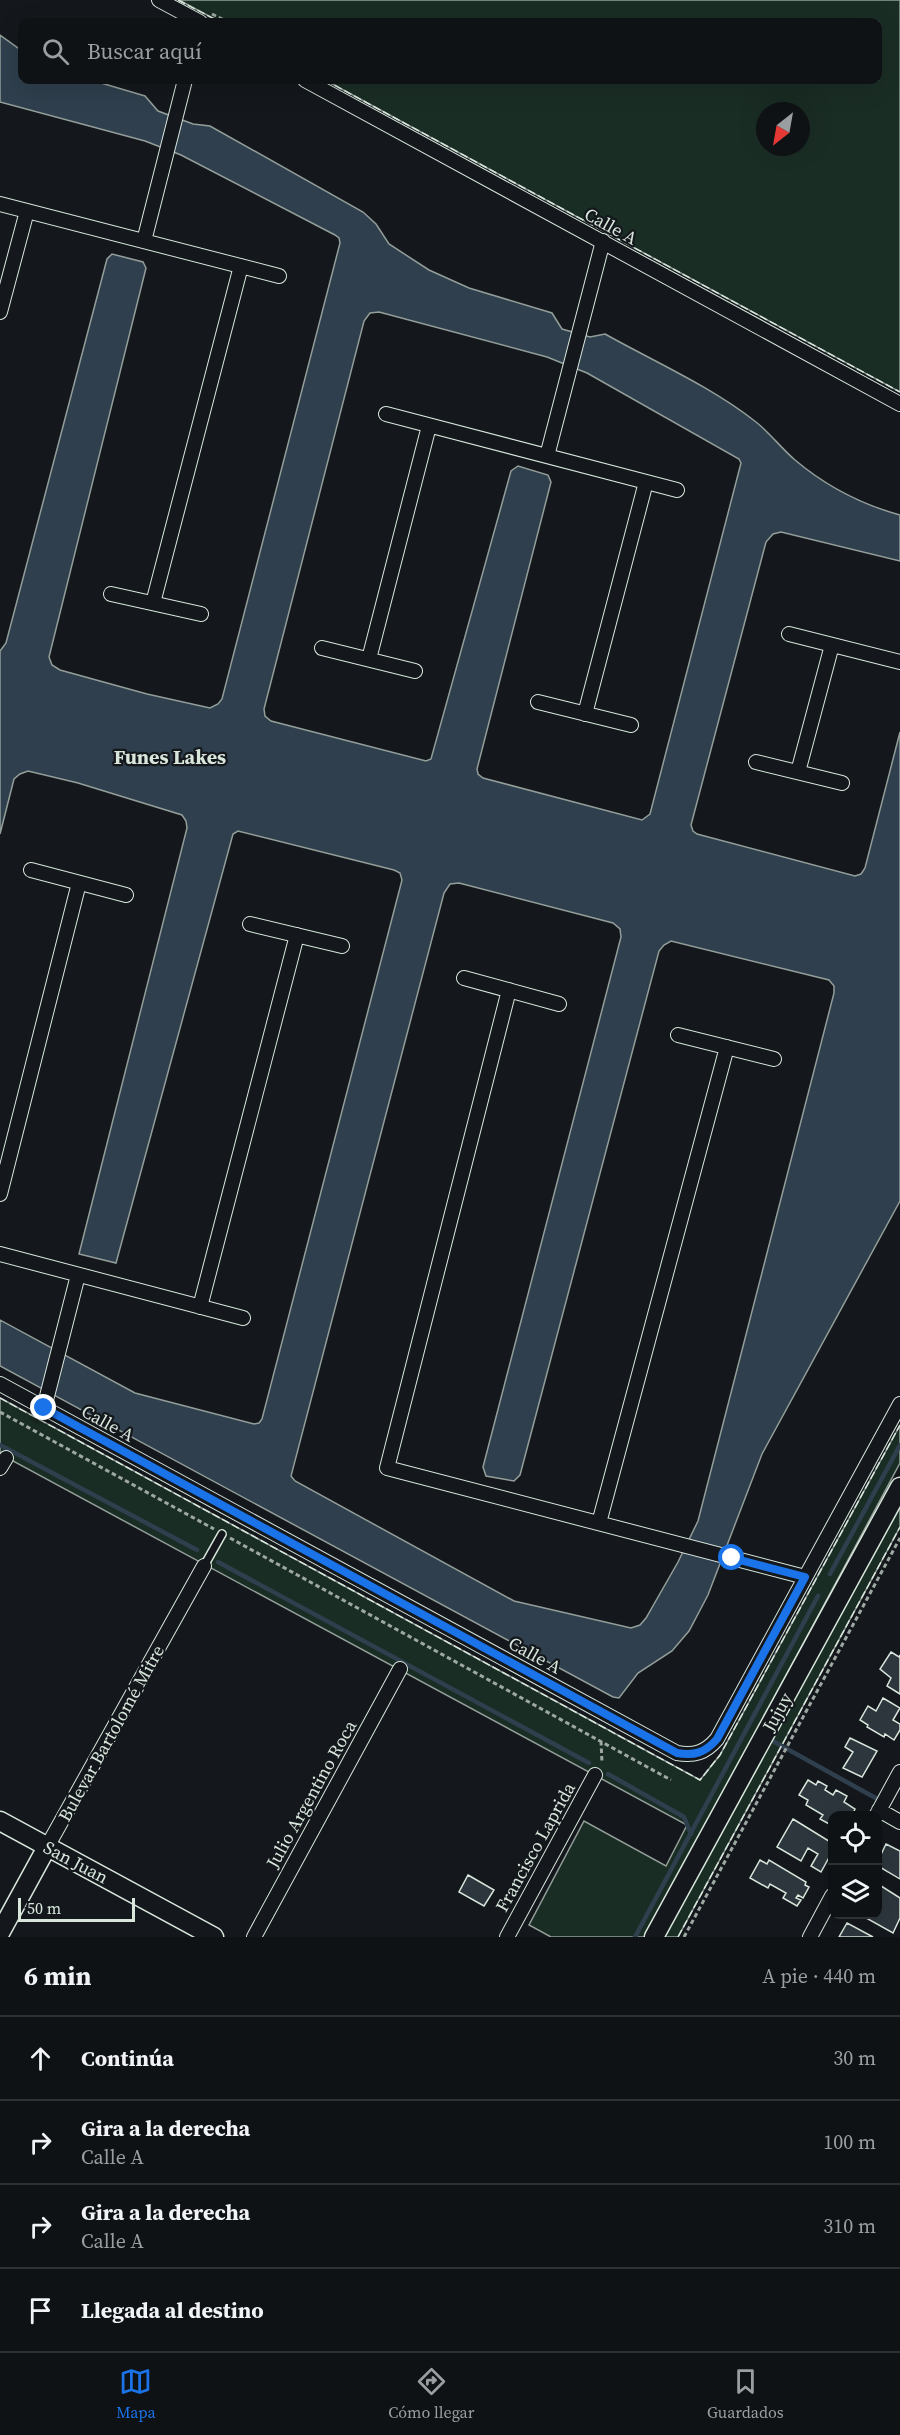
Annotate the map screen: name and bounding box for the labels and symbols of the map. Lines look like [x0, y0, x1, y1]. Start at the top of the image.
north arrow [756, 102, 810, 156]
street label: Calle A [580, 201, 642, 251]
district label: Funes Lakes [114, 743, 226, 771]
route end [30, 1394, 56, 1420]
street label: Calle A [77, 1398, 139, 1448]
route start [718, 1544, 744, 1570]
street label: Calle A [504, 1630, 566, 1680]
street label: Bulevar Bartolomé Mitre [52, 1640, 170, 1826]
street label: Jujuy [756, 1687, 798, 1737]
street label: Julio Argentino Roca [259, 1715, 362, 1873]
street label: Francisco Laprida [489, 1777, 581, 1916]
street label: San Juan [39, 1835, 113, 1890]
scale bar [18, 1895, 135, 1922]

